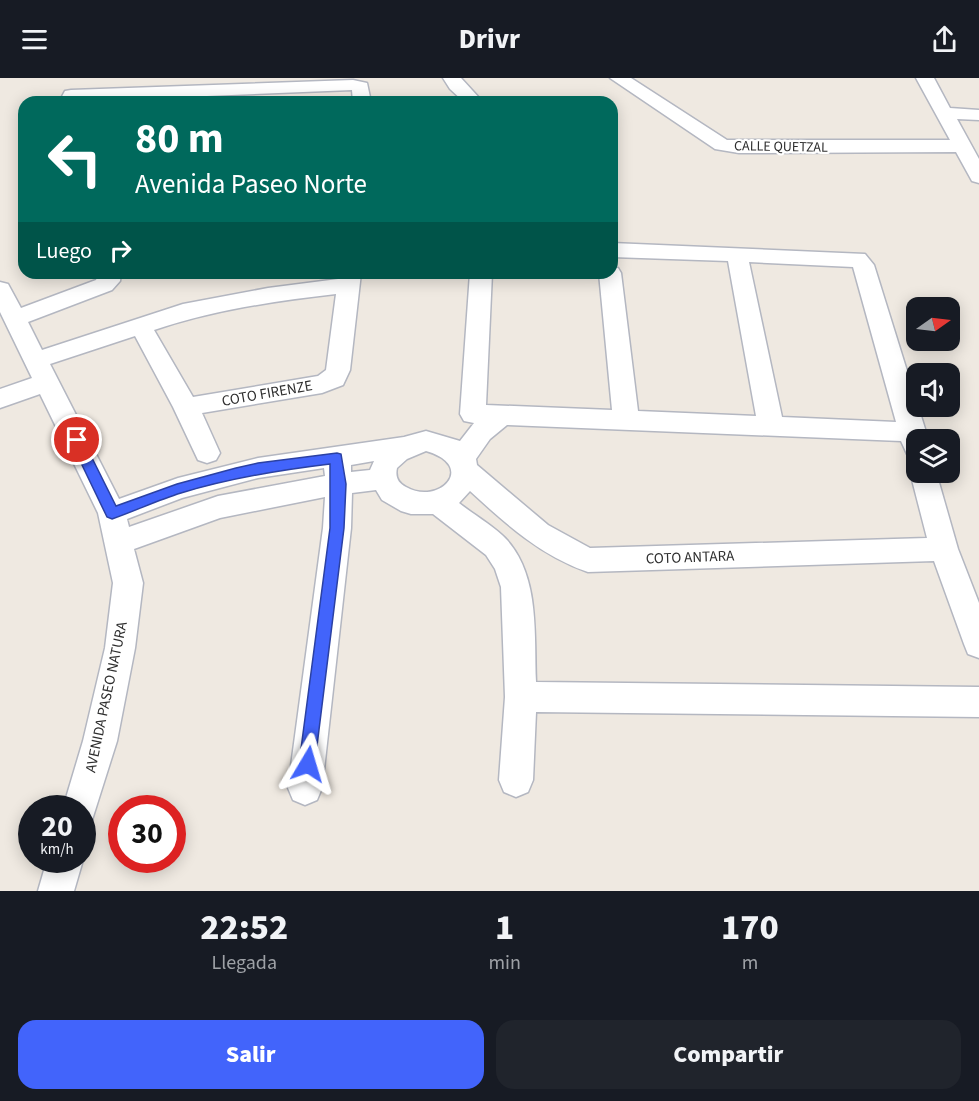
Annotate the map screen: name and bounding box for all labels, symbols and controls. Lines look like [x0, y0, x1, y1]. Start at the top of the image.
text: Drivr [459, 20, 520, 59]
icon: menu [18, 23, 51, 56]
icon: share [928, 23, 961, 56]
text: 80 m [135, 109, 224, 169]
icon: left [36, 120, 114, 198]
street label: CALLE QUETZAL [734, 136, 828, 158]
text: Avenida Paseo Norte [135, 165, 367, 204]
icon: right [104, 234, 137, 267]
text: Luego [36, 235, 92, 267]
north arrow [906, 297, 960, 351]
map controls [906, 297, 960, 483]
button: sound [906, 363, 960, 417]
street label: COTO FIRENZE [220, 375, 314, 412]
pin [51, 414, 102, 465]
icon: arrive [60, 423, 93, 456]
button: layers [906, 429, 960, 483]
street label: COTO ANTARA [645, 545, 735, 570]
street label: AVENIDA PASEO NATURA [80, 619, 133, 774]
position arrow [276, 732, 340, 796]
speed limit sign: 30 [108, 795, 186, 873]
text: 20 [41, 805, 73, 848]
text: km/h [40, 839, 74, 860]
text: 22:52 [200, 902, 288, 953]
text: 1 [495, 902, 514, 953]
text: 170 [721, 902, 779, 953]
text: Llegada [211, 949, 277, 977]
text: min [488, 949, 521, 977]
text: m [742, 949, 758, 977]
button: Salir [18, 1020, 484, 1089]
button: Compartir [496, 1020, 961, 1089]

